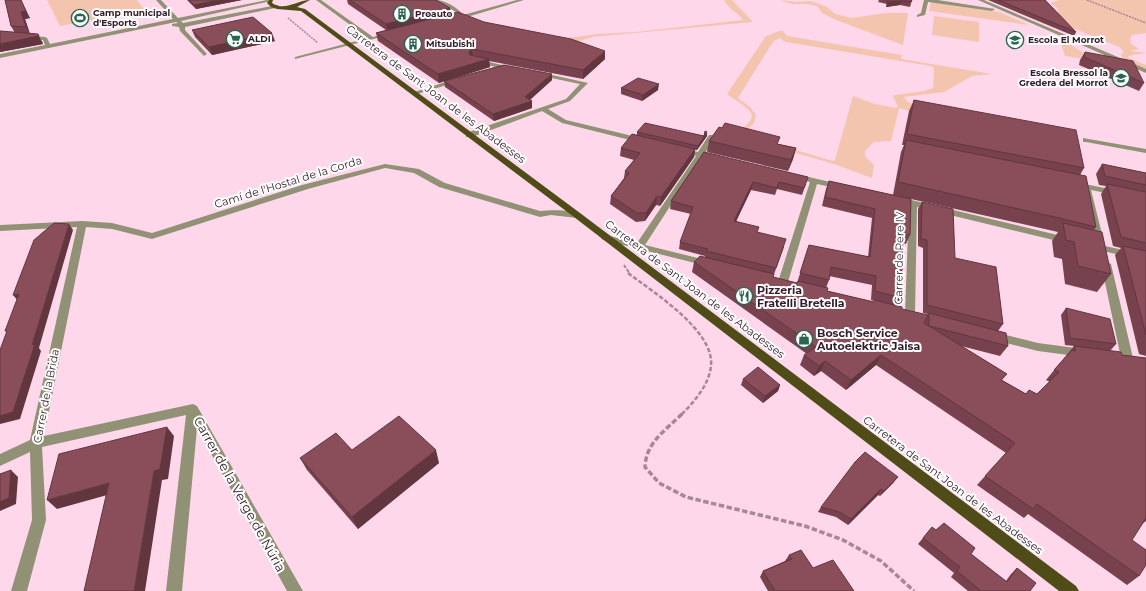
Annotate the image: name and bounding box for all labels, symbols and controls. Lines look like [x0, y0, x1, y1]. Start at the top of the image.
building icon: Proauto [392, 4, 412, 24]
place label: Camp municipal d'Esports [93, 7, 170, 28]
sports icon: Camp municipal d'Esports [70, 8, 90, 28]
place label: Proauto [415, 8, 453, 19]
street label: Carretera de Sant Joan de les Abadesses [343, 22, 529, 167]
supermarket icon: ALDI [225, 29, 245, 49]
school or university icon: Escola El Morrot [1005, 30, 1025, 50]
place label: ALDI [247, 33, 271, 44]
building icon: Mitsubishi [403, 34, 423, 54]
place label: Escola El Morrot [1028, 34, 1104, 45]
place label: Mitsubishi [426, 38, 475, 49]
place label: Escola Bressol la Gredera del Morrot [1019, 67, 1108, 88]
school or university icon: Escola Bressol la Gredera del Morrot [1111, 68, 1131, 88]
street label: Camí de l'Hostal de la Corda [212, 153, 364, 211]
street label: Carrer de Pere IV [891, 211, 907, 304]
street label: Carretera de Sant Joan de les Abadesses [602, 217, 788, 362]
place label: Pizzeria Fratelli Bretella [757, 283, 845, 310]
restaurant icon: Pizzeria Fratelli Bretella [734, 286, 754, 306]
place label: Bosch Service Autoelektric Jaisa [816, 326, 920, 353]
shop icon: Bosch Service Autoelektric Jaisa [794, 329, 814, 349]
street label: Carrer de la Brida [30, 348, 62, 444]
street label: Carretera de Sant Joan de les Abadesses [860, 413, 1046, 558]
street label: Carrer de la Verge de Núria [191, 414, 289, 574]

